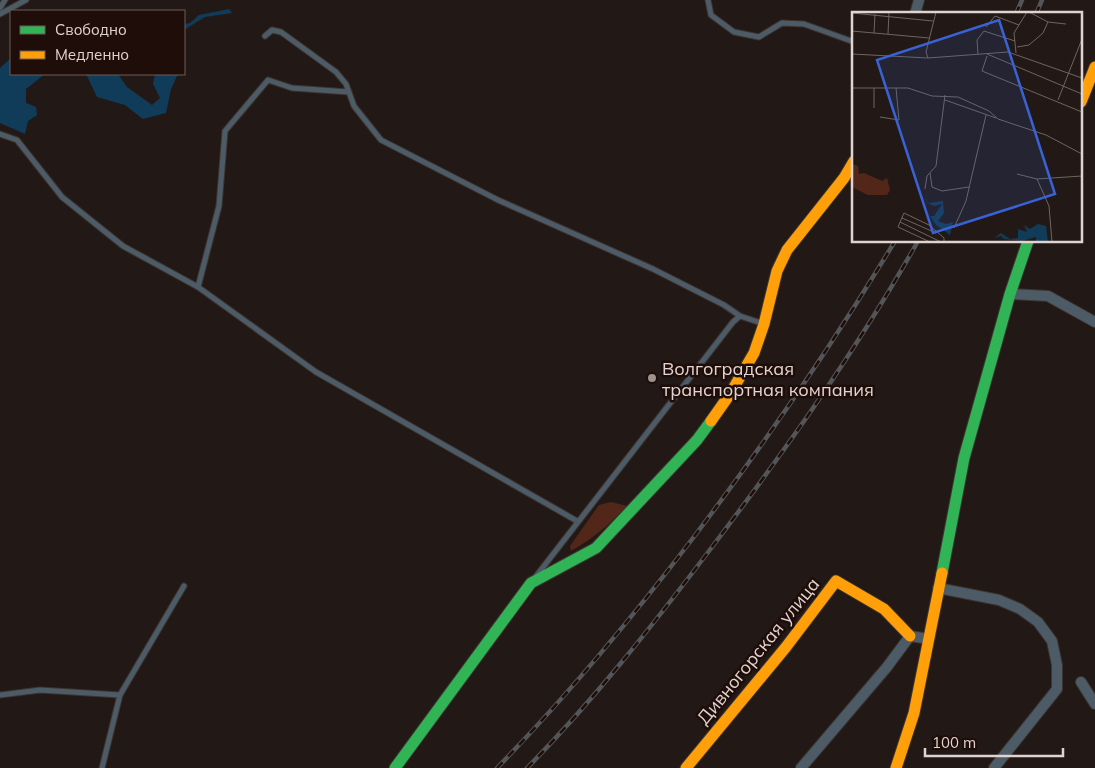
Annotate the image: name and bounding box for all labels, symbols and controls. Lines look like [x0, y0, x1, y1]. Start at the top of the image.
legend [10, 10, 185, 75]
inset map [852, 12, 1082, 242]
text: Свободно [55, 20, 127, 39]
text: Медленно [55, 45, 129, 64]
place label: Волгоградская транспортная компания [662, 357, 874, 401]
marker: Волгоградская транспортная компания [646, 372, 658, 384]
street label: Дивногорская улица [692, 573, 824, 729]
scale bar [925, 726, 1062, 758]
text: 100 m [932, 733, 976, 752]

